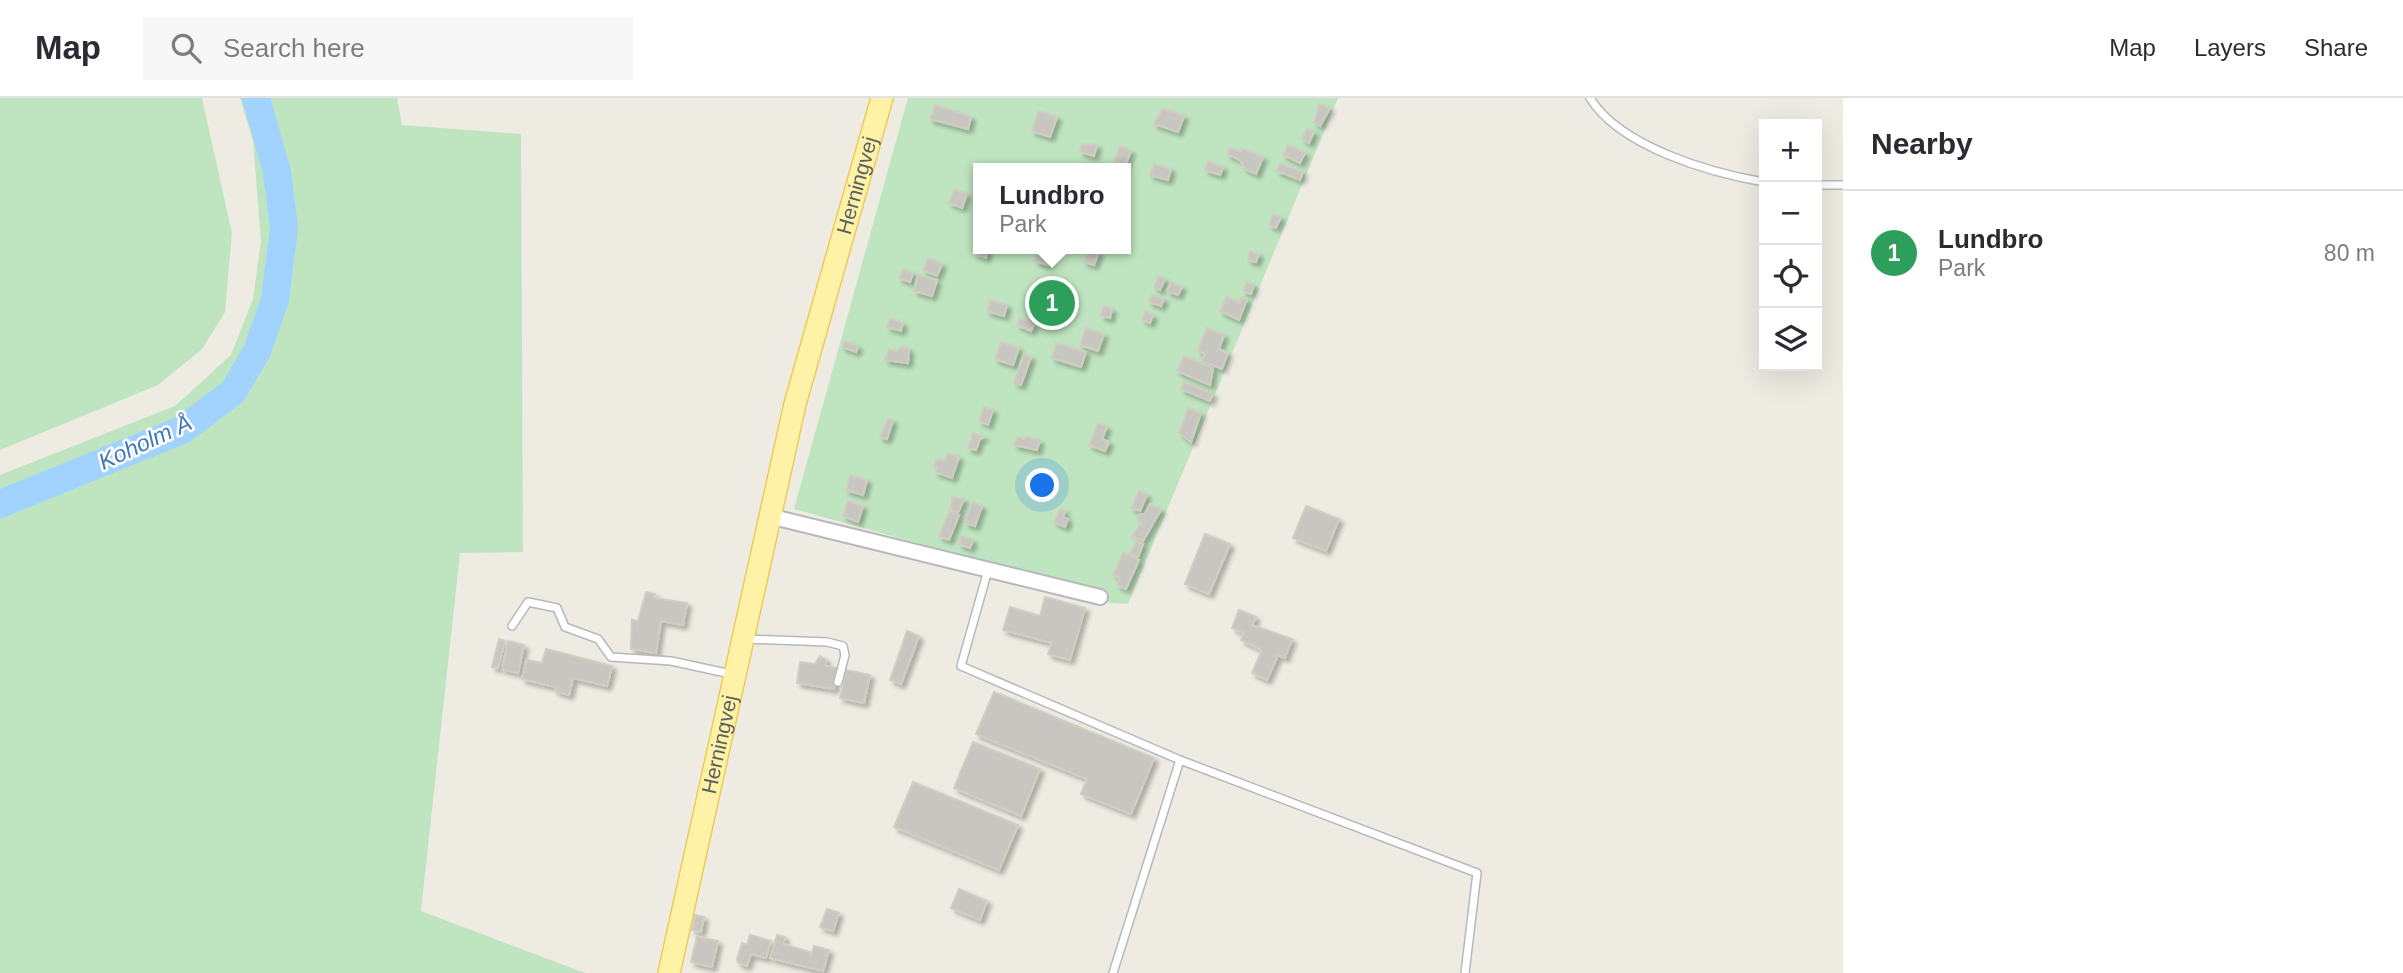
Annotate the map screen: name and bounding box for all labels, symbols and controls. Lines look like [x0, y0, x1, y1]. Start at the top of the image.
search box [143, 17, 633, 80]
text: Map [35, 29, 101, 66]
icon: search [167, 29, 205, 67]
text: Search here [223, 33, 365, 63]
text: Map [2109, 34, 2156, 61]
text: Layers [2194, 34, 2266, 61]
text: Share [2304, 34, 2368, 61]
map controls [1759, 119, 1822, 371]
button: + [1759, 119, 1822, 182]
text: Nearby [1871, 127, 1973, 160]
street label: Herningvej [832, 134, 881, 237]
popup [973, 163, 1131, 254]
text: Lundbro [999, 180, 1105, 210]
button: − [1759, 182, 1822, 245]
text: Park [999, 211, 1047, 237]
text: Lundbro [1938, 224, 2043, 254]
text: 1 [1888, 240, 1900, 266]
text: 80 m [2324, 240, 2375, 266]
button: locate [1759, 245, 1822, 308]
text: Park [1938, 255, 1985, 281]
pin: 1 [1029, 277, 1075, 329]
button: layers [1759, 308, 1822, 371]
water label: Koholm Å [94, 408, 196, 475]
your location [1025, 468, 1059, 502]
street label: Herningvej [697, 693, 741, 796]

